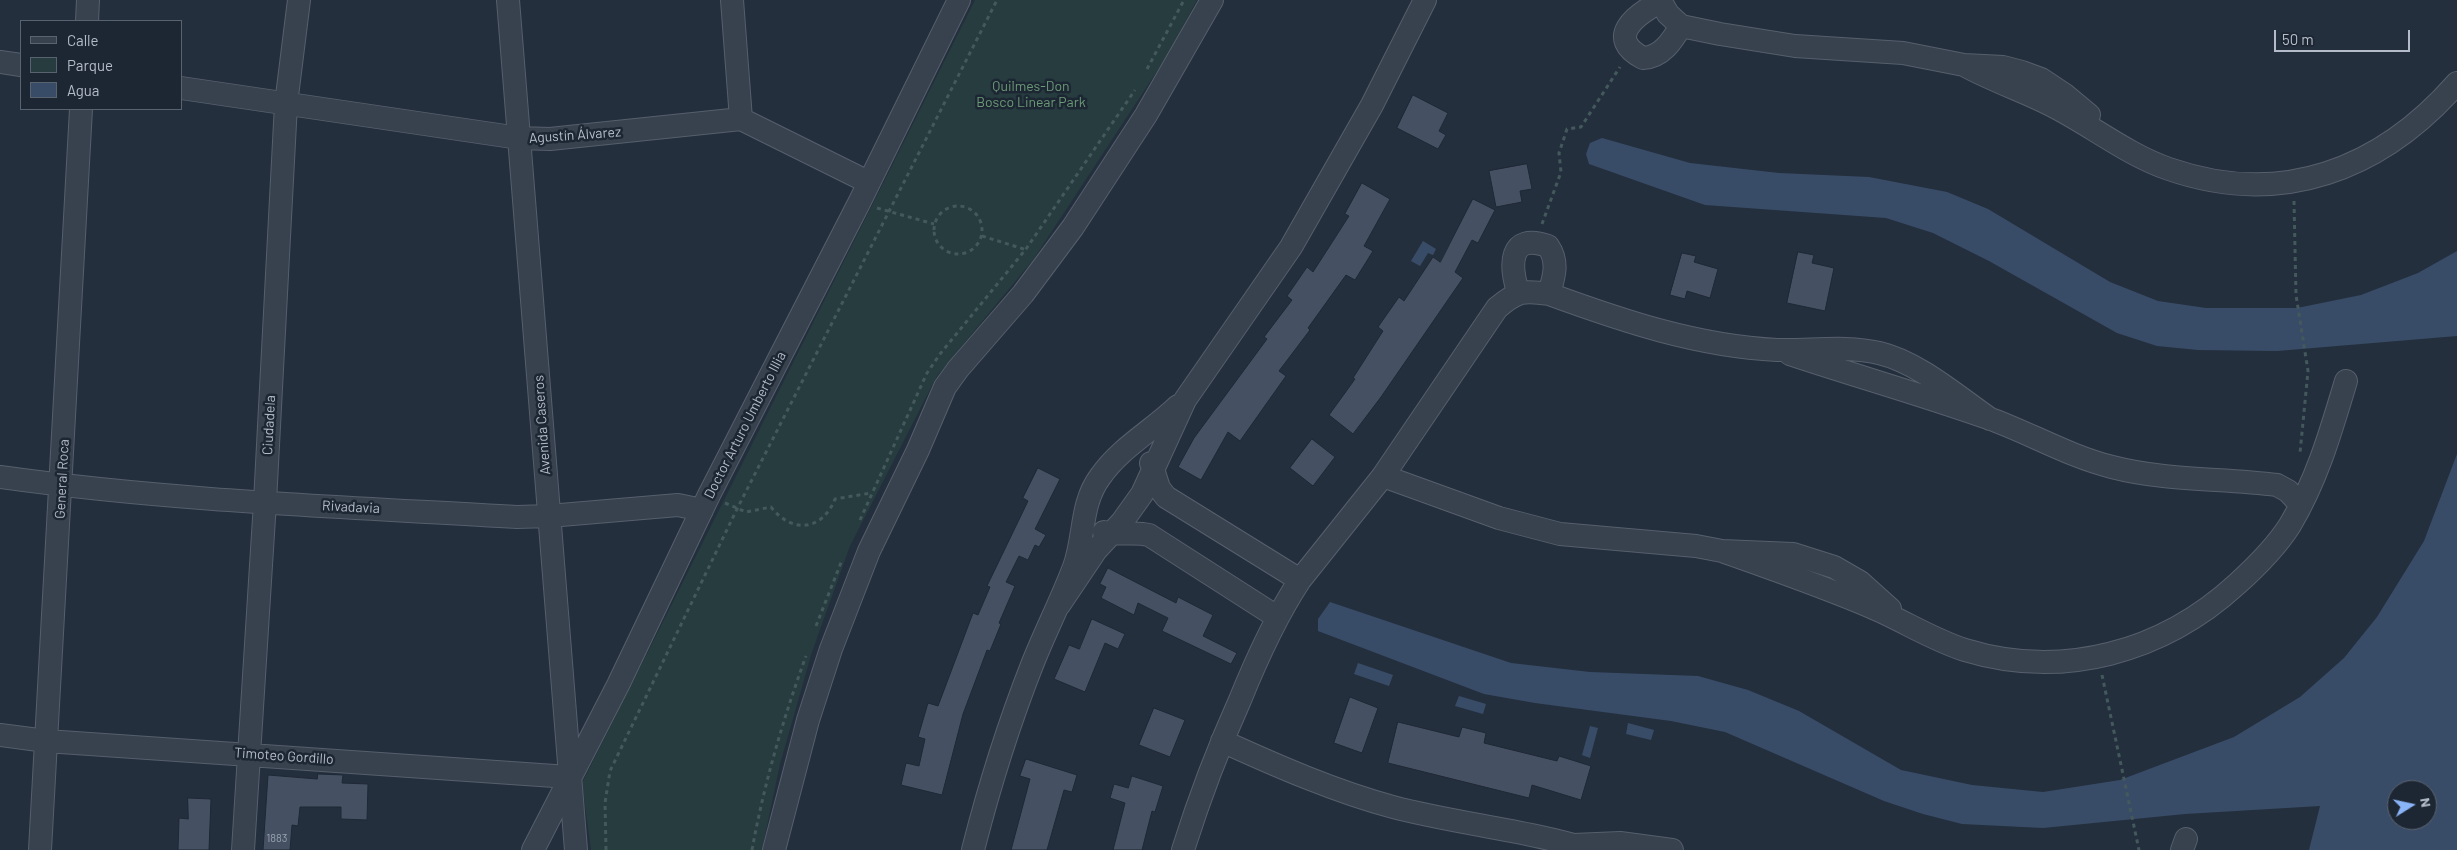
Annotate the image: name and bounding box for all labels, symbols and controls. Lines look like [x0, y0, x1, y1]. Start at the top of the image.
legend [20, 20, 182, 110]
scale bar [2277, 20, 2413, 52]
text: 50 m [2282, 30, 2314, 48]
text: Calle [67, 31, 99, 49]
text: Parque [67, 56, 113, 74]
park label: Quilmes-Don Bosco Linear Park [976, 78, 1086, 110]
text: Agua [67, 81, 100, 99]
street label: Agustín Álvarez [528, 123, 622, 147]
street label: Doctor Arturo Umberto Illia [701, 349, 789, 501]
street label: Avenida Caseros [530, 375, 554, 475]
street label: Ciudadela [259, 395, 279, 455]
street label: General Roca [52, 439, 72, 519]
street label: Rivadavia [322, 497, 380, 517]
street label: Timoteo Gordillo [234, 744, 334, 768]
north arrow [2387, 780, 2437, 830]
text: N [2417, 796, 2435, 809]
house number: 1883 [267, 831, 287, 845]

